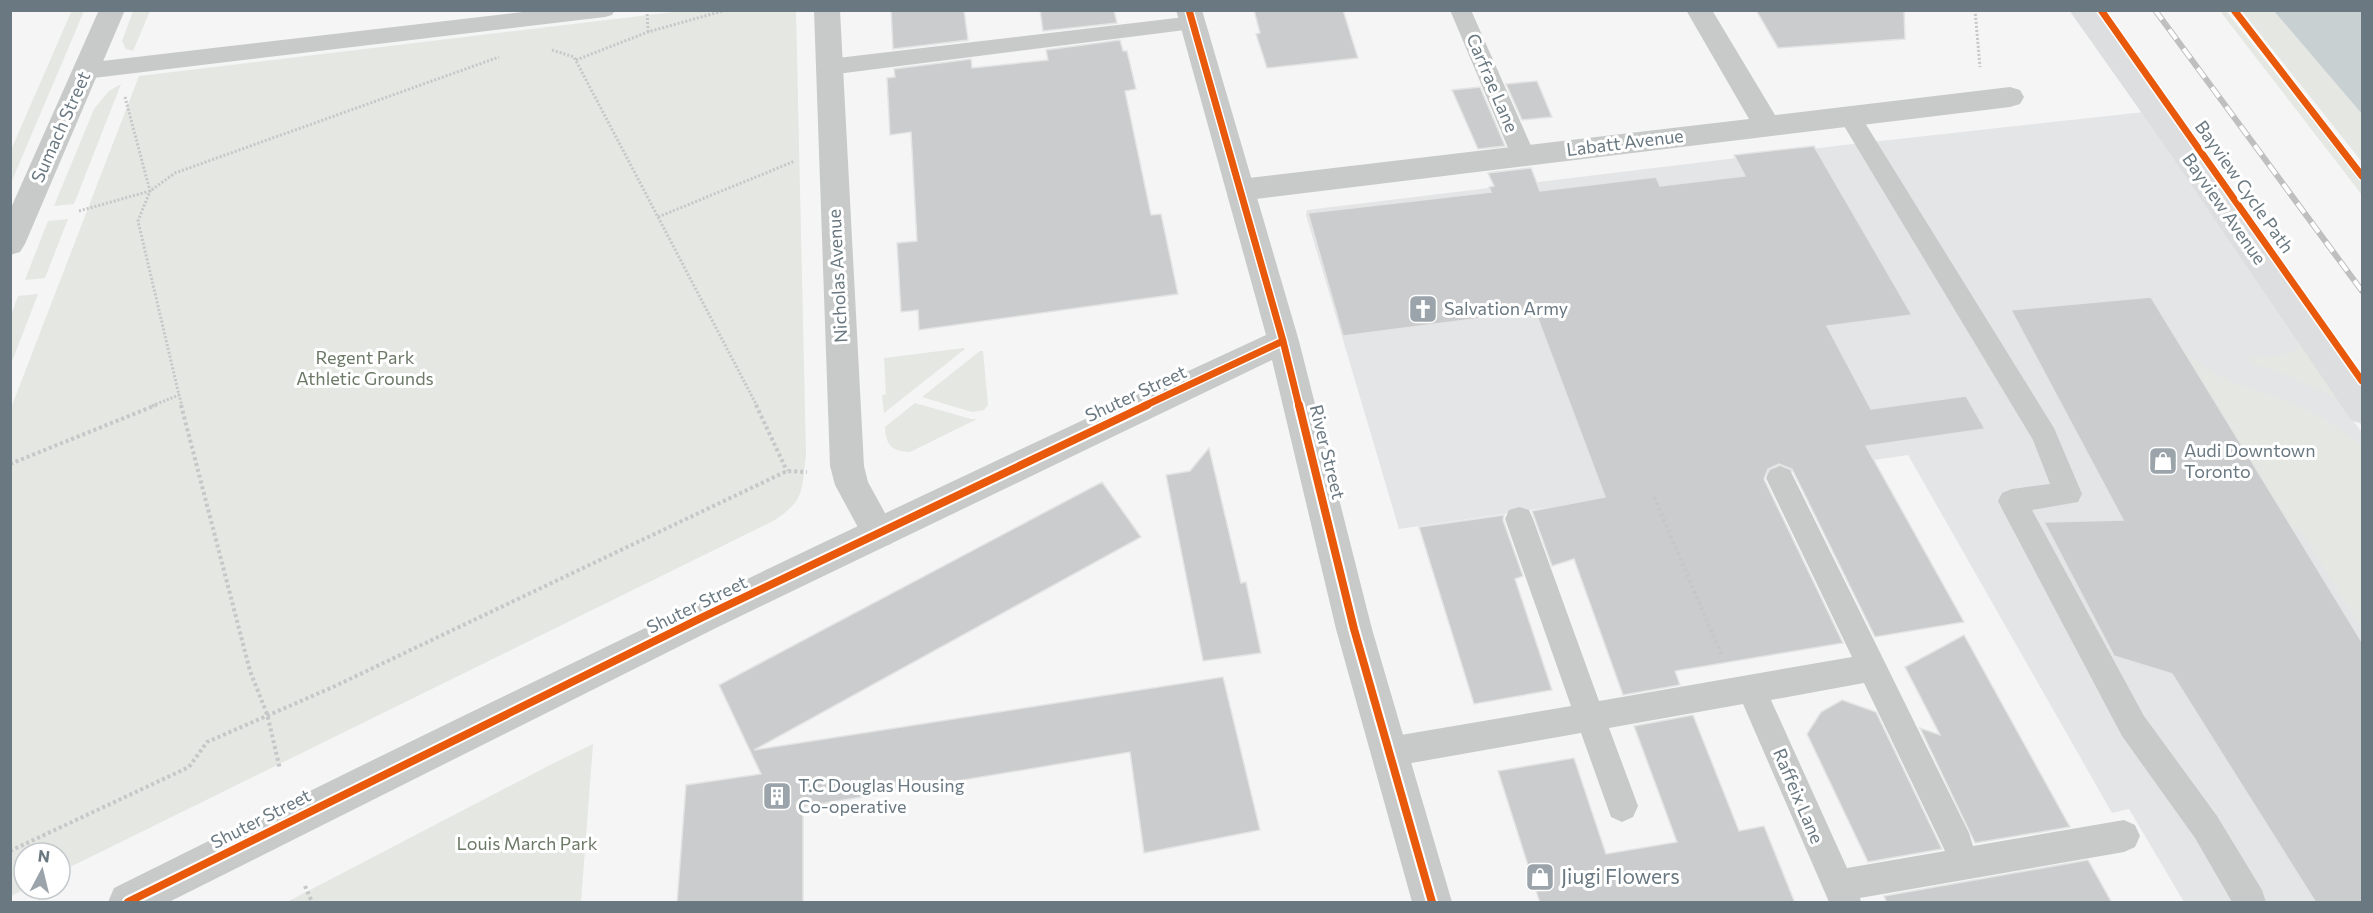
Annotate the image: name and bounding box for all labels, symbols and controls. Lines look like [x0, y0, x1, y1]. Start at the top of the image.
street label: Carfrae Lane [1462, 30, 1524, 135]
street label: Sumach Street [26, 68, 94, 186]
street label: Bayview Cycle Path [2191, 116, 2299, 257]
street label: Labatt Avenue [1565, 124, 1685, 160]
street label: Bayview Avenue [2178, 148, 2271, 268]
street label: Nicholas Avenue [823, 209, 851, 343]
church icon: Salvation Army [1407, 293, 1439, 325]
place label: Salvation Army [1444, 297, 1568, 319]
park label: Regent Park Athletic Grounds [296, 346, 434, 389]
street label: Shuter Street [1081, 360, 1190, 426]
street label: River Street [1306, 402, 1350, 501]
place label: Audi Downtown Toronto [2184, 439, 2316, 482]
shop icon: Audi Downtown Toronto [2147, 445, 2179, 477]
street label: Shuter Street [643, 570, 750, 638]
street label: Raffeix Lane [1769, 745, 1829, 847]
place label: T.C Douglas Housing Co-operative [798, 774, 965, 817]
building icon: T.C Douglas Housing Co-operative [761, 780, 793, 812]
street label: Shuter Street [207, 784, 314, 853]
park label: Louis March Park [456, 832, 598, 854]
north arrow [12, 841, 72, 901]
text: N [37, 845, 51, 866]
shop icon: Jiugi Flowers [1524, 861, 1556, 893]
place label: Jiugi Flowers [1561, 863, 1680, 888]

